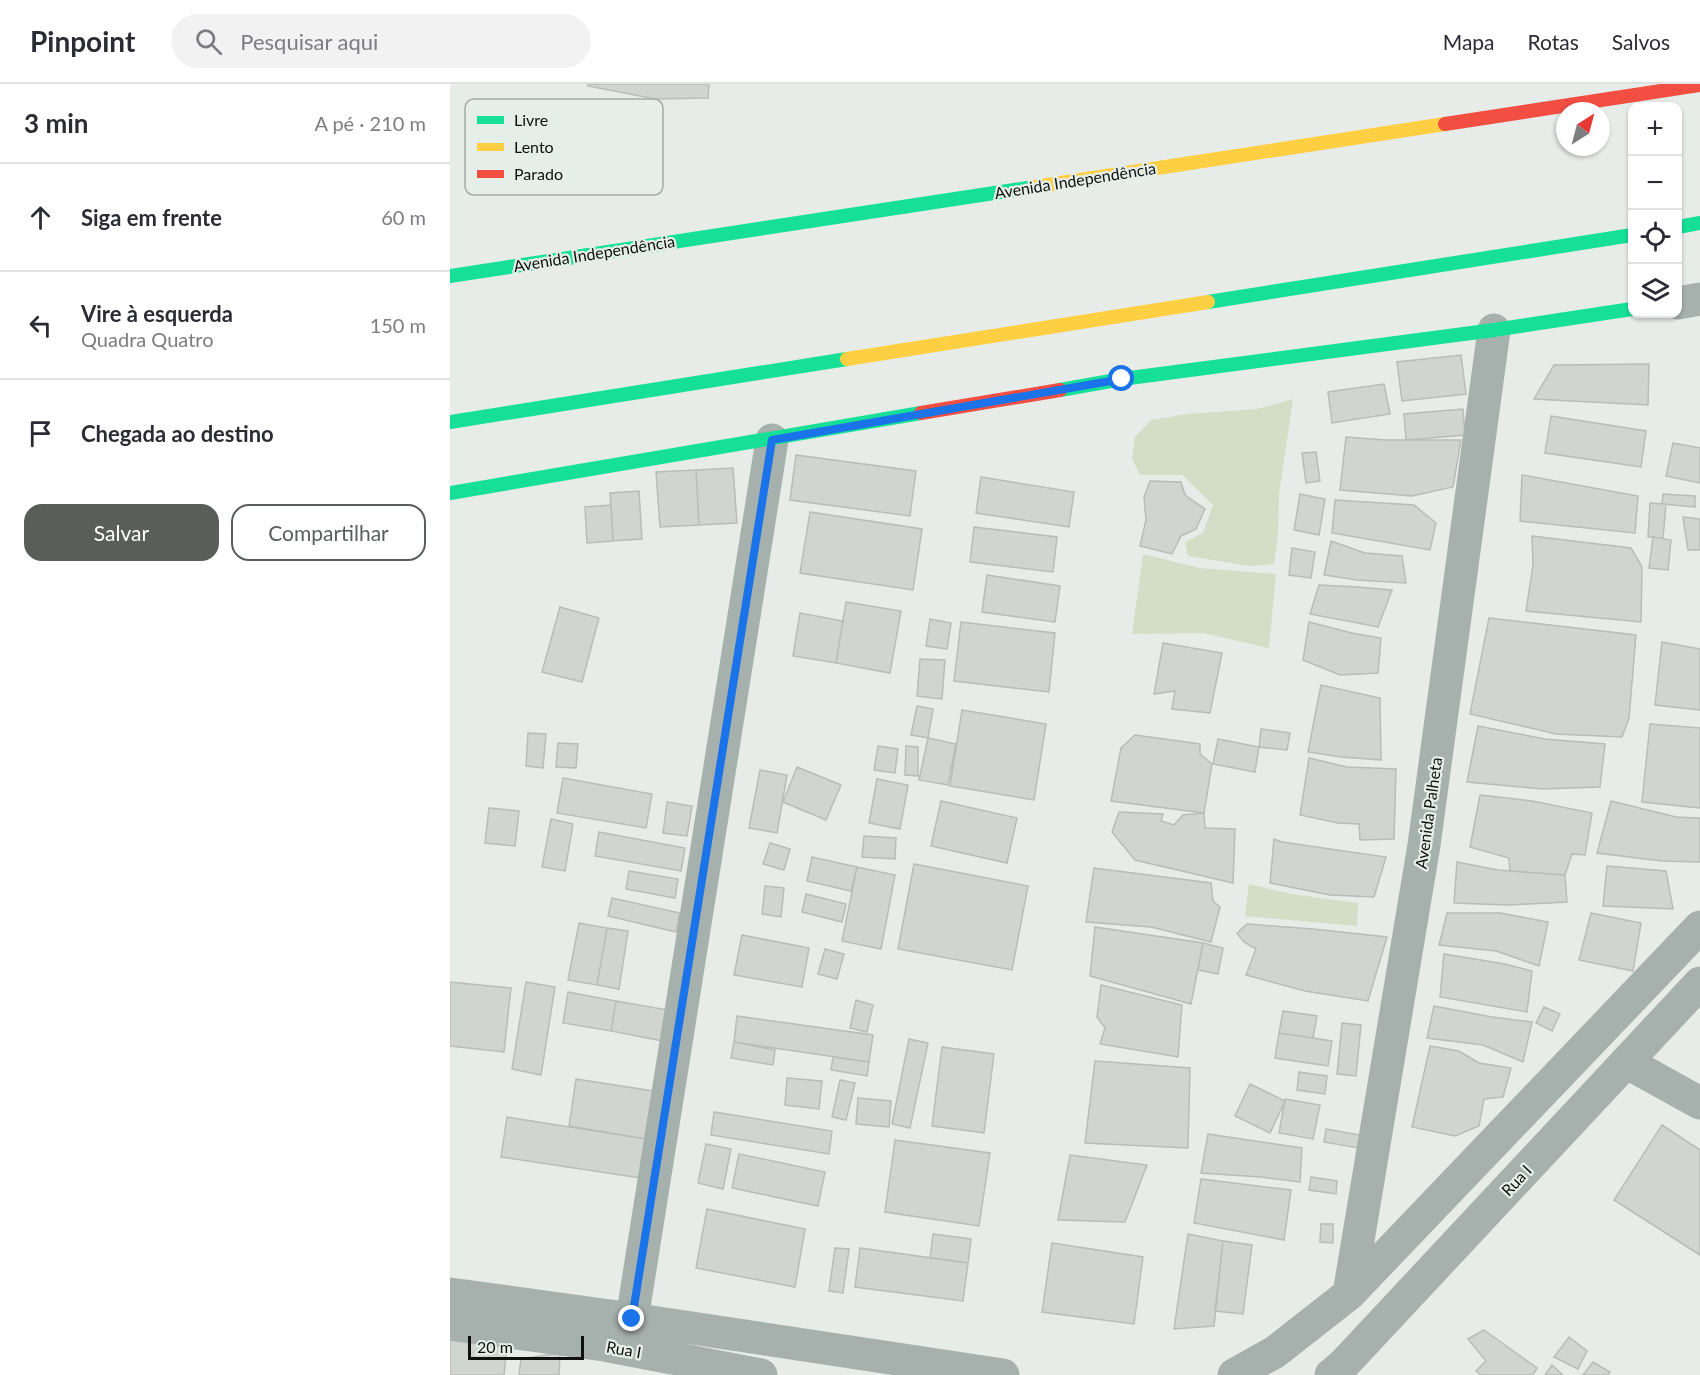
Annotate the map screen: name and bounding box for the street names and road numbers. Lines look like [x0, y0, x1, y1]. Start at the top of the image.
street label: Avenida Independência [993, 158, 1157, 202]
street label: Avenida Independência [512, 231, 676, 275]
street label: Avenida Palheta [1411, 756, 1445, 870]
street label: Rua I [1497, 1161, 1535, 1199]
street label: Rua I [605, 1337, 643, 1361]

